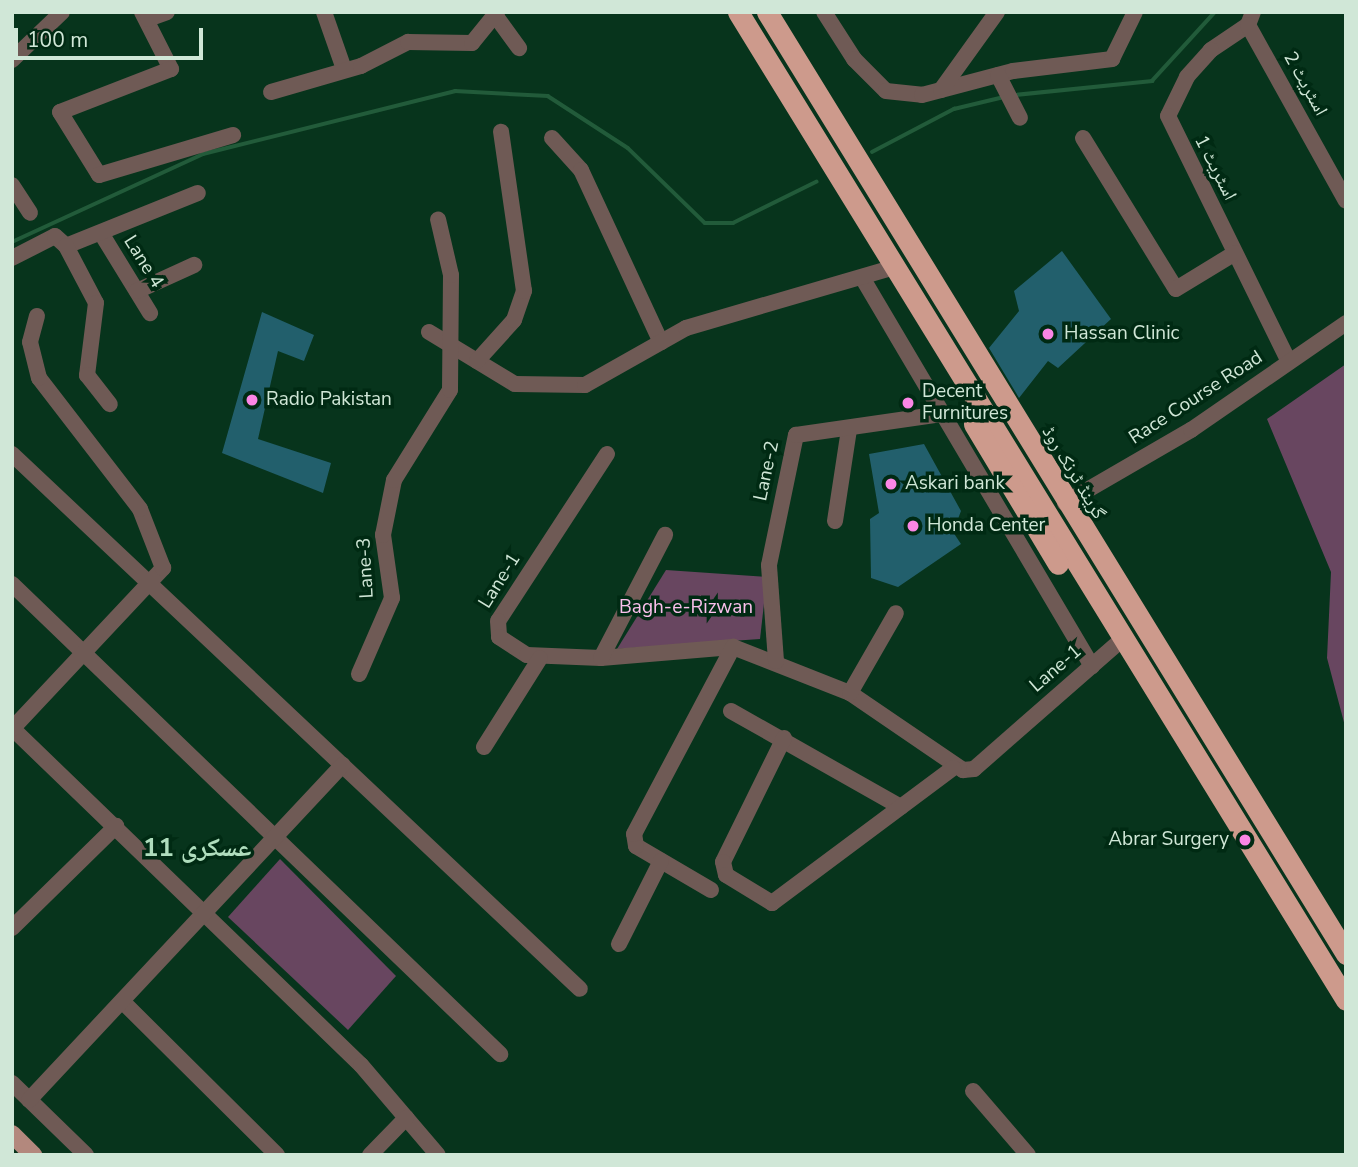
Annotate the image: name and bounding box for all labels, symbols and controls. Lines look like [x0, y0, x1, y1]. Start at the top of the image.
scale bar [18, 14, 206, 58]
text: 100 m [27, 26, 88, 54]
street label: اسٹریٹ 2 [1278, 48, 1332, 120]
street label: اسٹریٹ 1 [1189, 132, 1241, 204]
street label: Lane 4 [118, 232, 168, 292]
place label: Hassan Clinic [1064, 323, 1179, 345]
marker: Hassan Clinic [1038, 324, 1058, 344]
street label: Race Course Road [1125, 346, 1267, 450]
place label: Decent Furnitures [922, 381, 1008, 425]
place label: Radio Pakistan [266, 389, 392, 411]
marker: Radio Pakistan [244, 392, 260, 408]
marker: Decent Furnitures [900, 395, 916, 411]
street label: گرینڈ ٹرنک روڈ [1036, 422, 1110, 524]
street label: Lane-2 [750, 439, 784, 503]
place label: Askari bank [905, 473, 1005, 495]
marker: Askari bank [883, 476, 899, 492]
place label: Honda Center [927, 515, 1045, 537]
marker: Honda Center [905, 518, 921, 534]
street label: Lane-3 [353, 537, 379, 599]
street label: Lane-1 [474, 549, 526, 613]
park label: Bagh-e-Rizwan [619, 597, 753, 619]
street label: Lane-1 [1026, 640, 1086, 698]
place label: Abrar Surgery [1108, 829, 1229, 851]
marker: Abrar Surgery [1235, 830, 1255, 850]
district label: عسکری 11 [143, 832, 251, 864]

